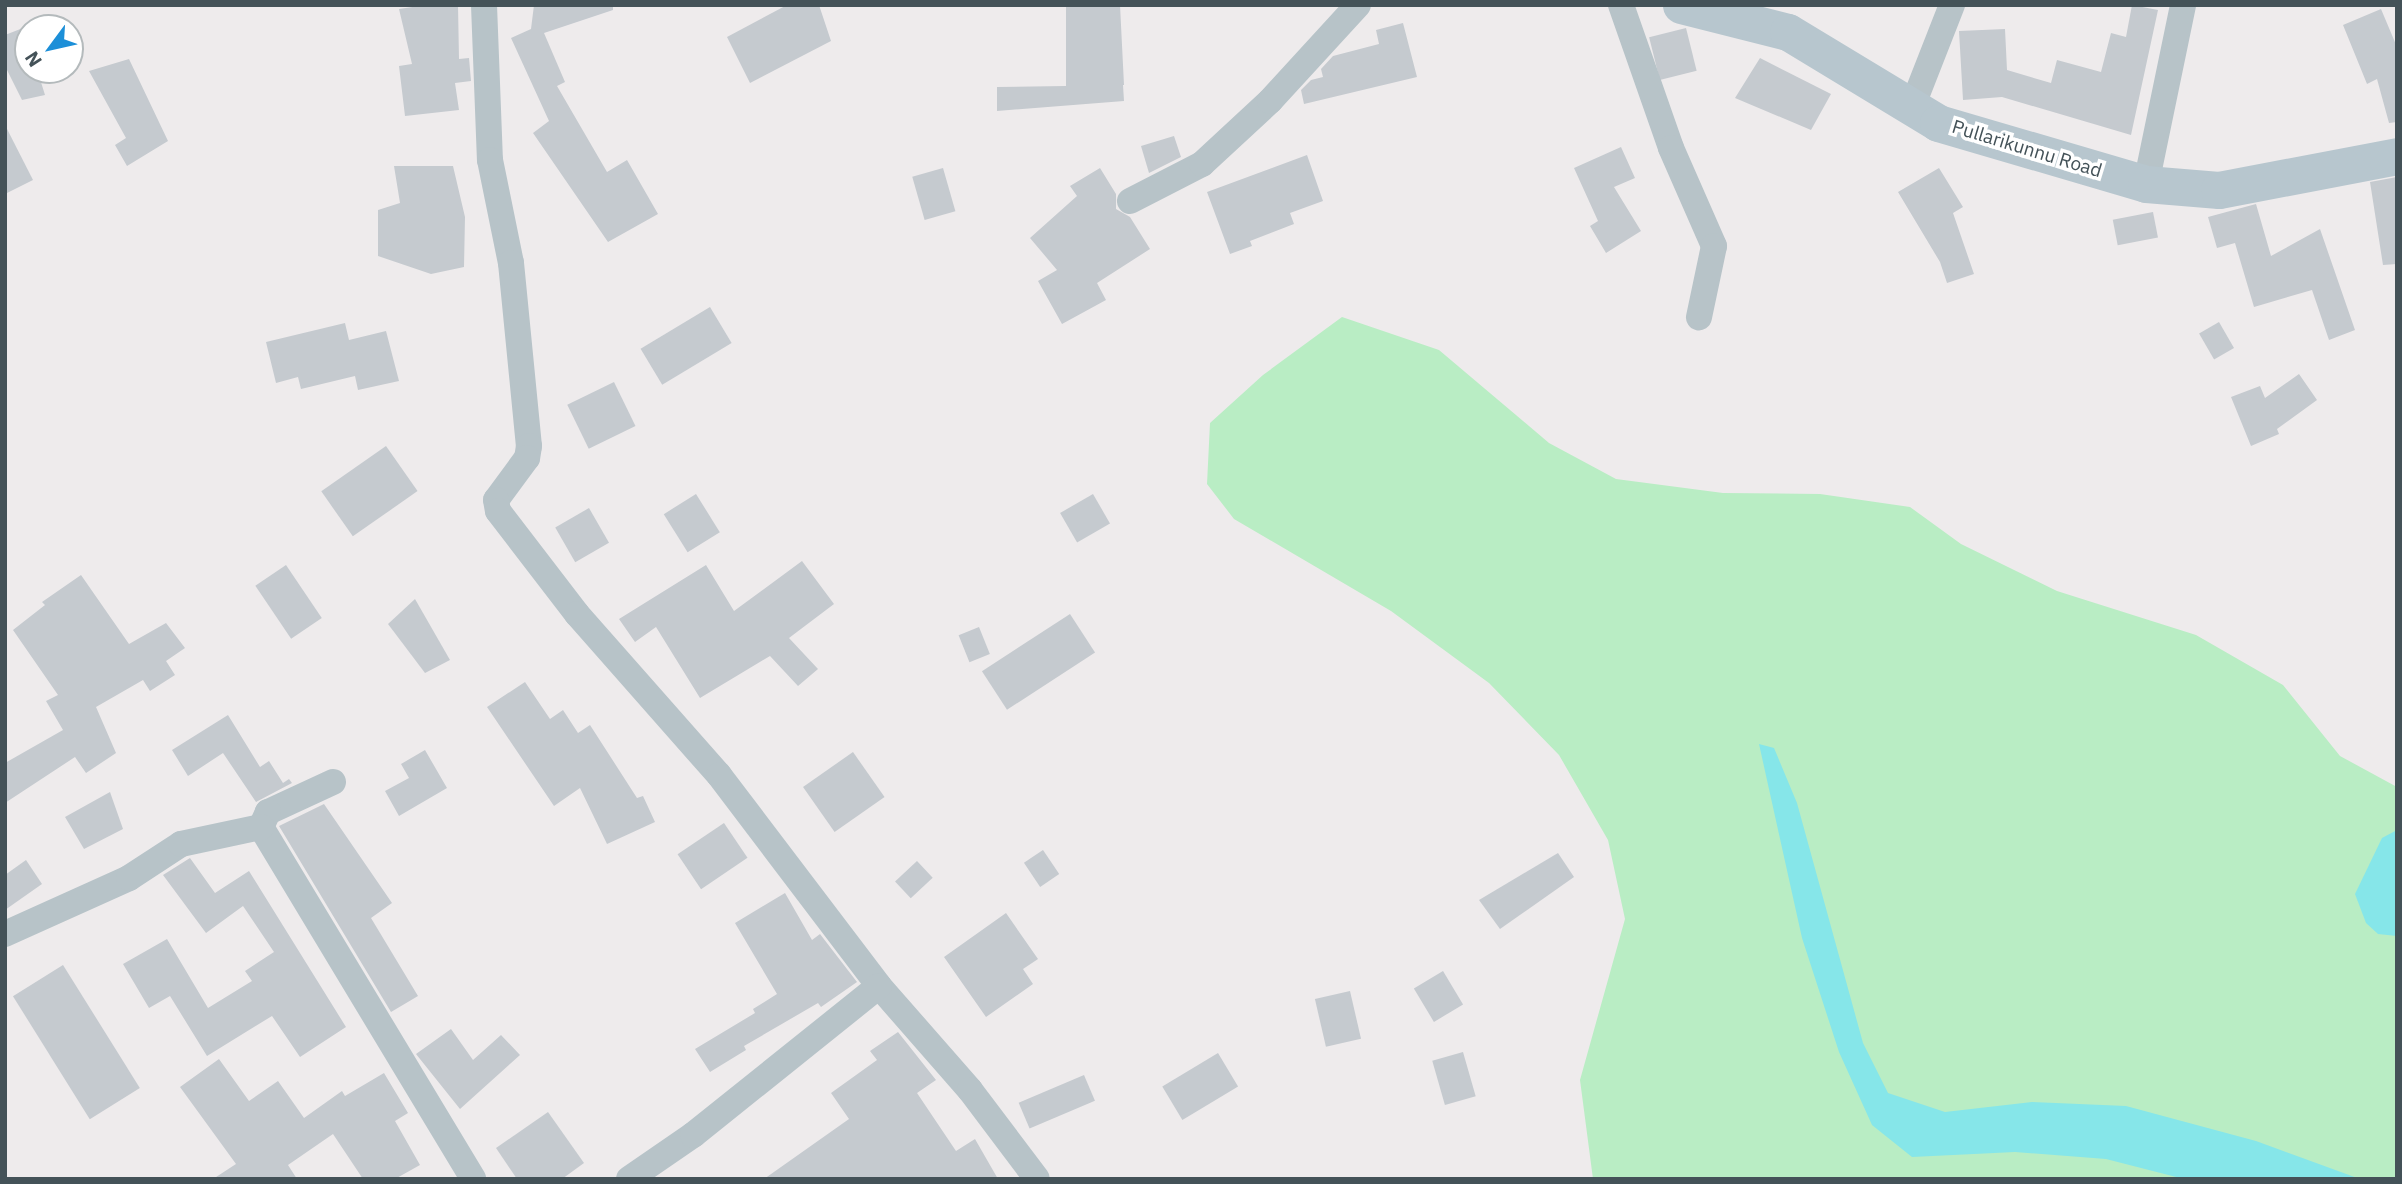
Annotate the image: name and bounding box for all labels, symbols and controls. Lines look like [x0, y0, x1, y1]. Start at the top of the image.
north arrow [14, 14, 84, 84]
text: N [19, 47, 47, 72]
street label: Pullarikunnu Road [1949, 115, 2105, 183]

